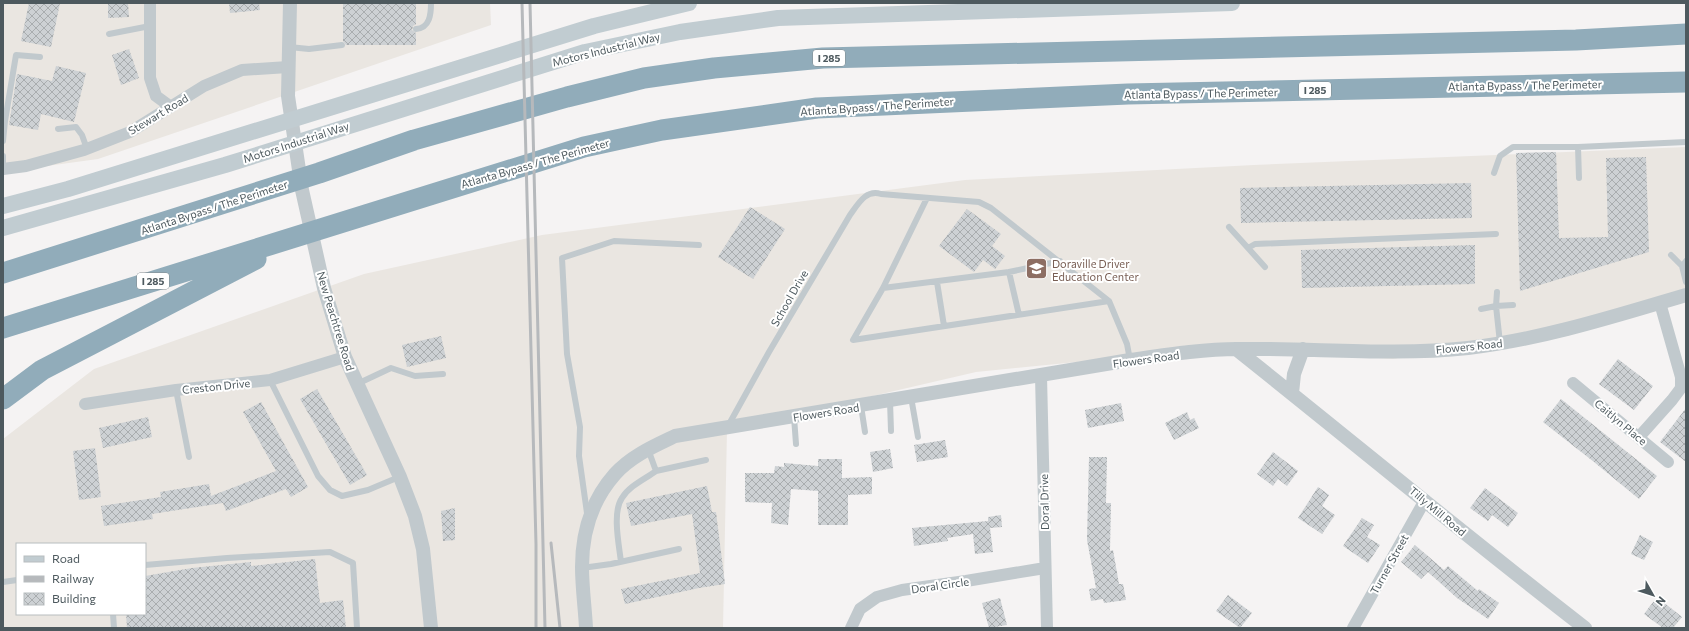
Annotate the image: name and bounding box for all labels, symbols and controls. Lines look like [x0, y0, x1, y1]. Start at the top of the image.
street label: Motors Industrial Way [551, 29, 661, 69]
road number: I 285 [813, 50, 845, 66]
street label: Atlanta Bypass / The Perimeter [1448, 77, 1603, 93]
road number: I 285 [1299, 82, 1331, 98]
street label: Atlanta Bypass / The Perimeter [1124, 85, 1279, 101]
street label: Stewart Road [126, 91, 190, 137]
street label: Atlanta Bypass / The Perimeter [800, 94, 955, 118]
street label: Motors Industrial Way [241, 119, 351, 165]
street label: Atlanta Bypass / The Perimeter [459, 135, 611, 190]
street label: Atlanta Bypass / The Perimeter [139, 177, 290, 237]
school or university icon: Doraville Driver Education Center [1024, 256, 1050, 282]
place label: Doraville Driver Education Center [1052, 257, 1139, 283]
street label: School Drive [768, 267, 810, 328]
street label: New Peachtree Road [315, 270, 357, 372]
road number: I 285 [137, 273, 169, 289]
street label: Flowers Road [1435, 336, 1503, 356]
street label: Flowers Road [1112, 348, 1180, 370]
street label: Creston Drive [181, 376, 251, 396]
street label: Caitlyn Place [1592, 396, 1650, 448]
street label: Flowers Road [792, 400, 860, 424]
street label: Doral Drive [1037, 474, 1051, 530]
street label: Tilly Mill Road [1407, 484, 1469, 538]
street label: Turner Street [1367, 531, 1411, 596]
legend [16, 543, 146, 615]
text: Road [52, 551, 80, 565]
text: Railway [52, 571, 94, 585]
street label: Doral Circle [910, 574, 970, 595]
north arrow [1633, 575, 1673, 615]
text: Building [52, 591, 96, 605]
text: N [1654, 594, 1669, 609]

